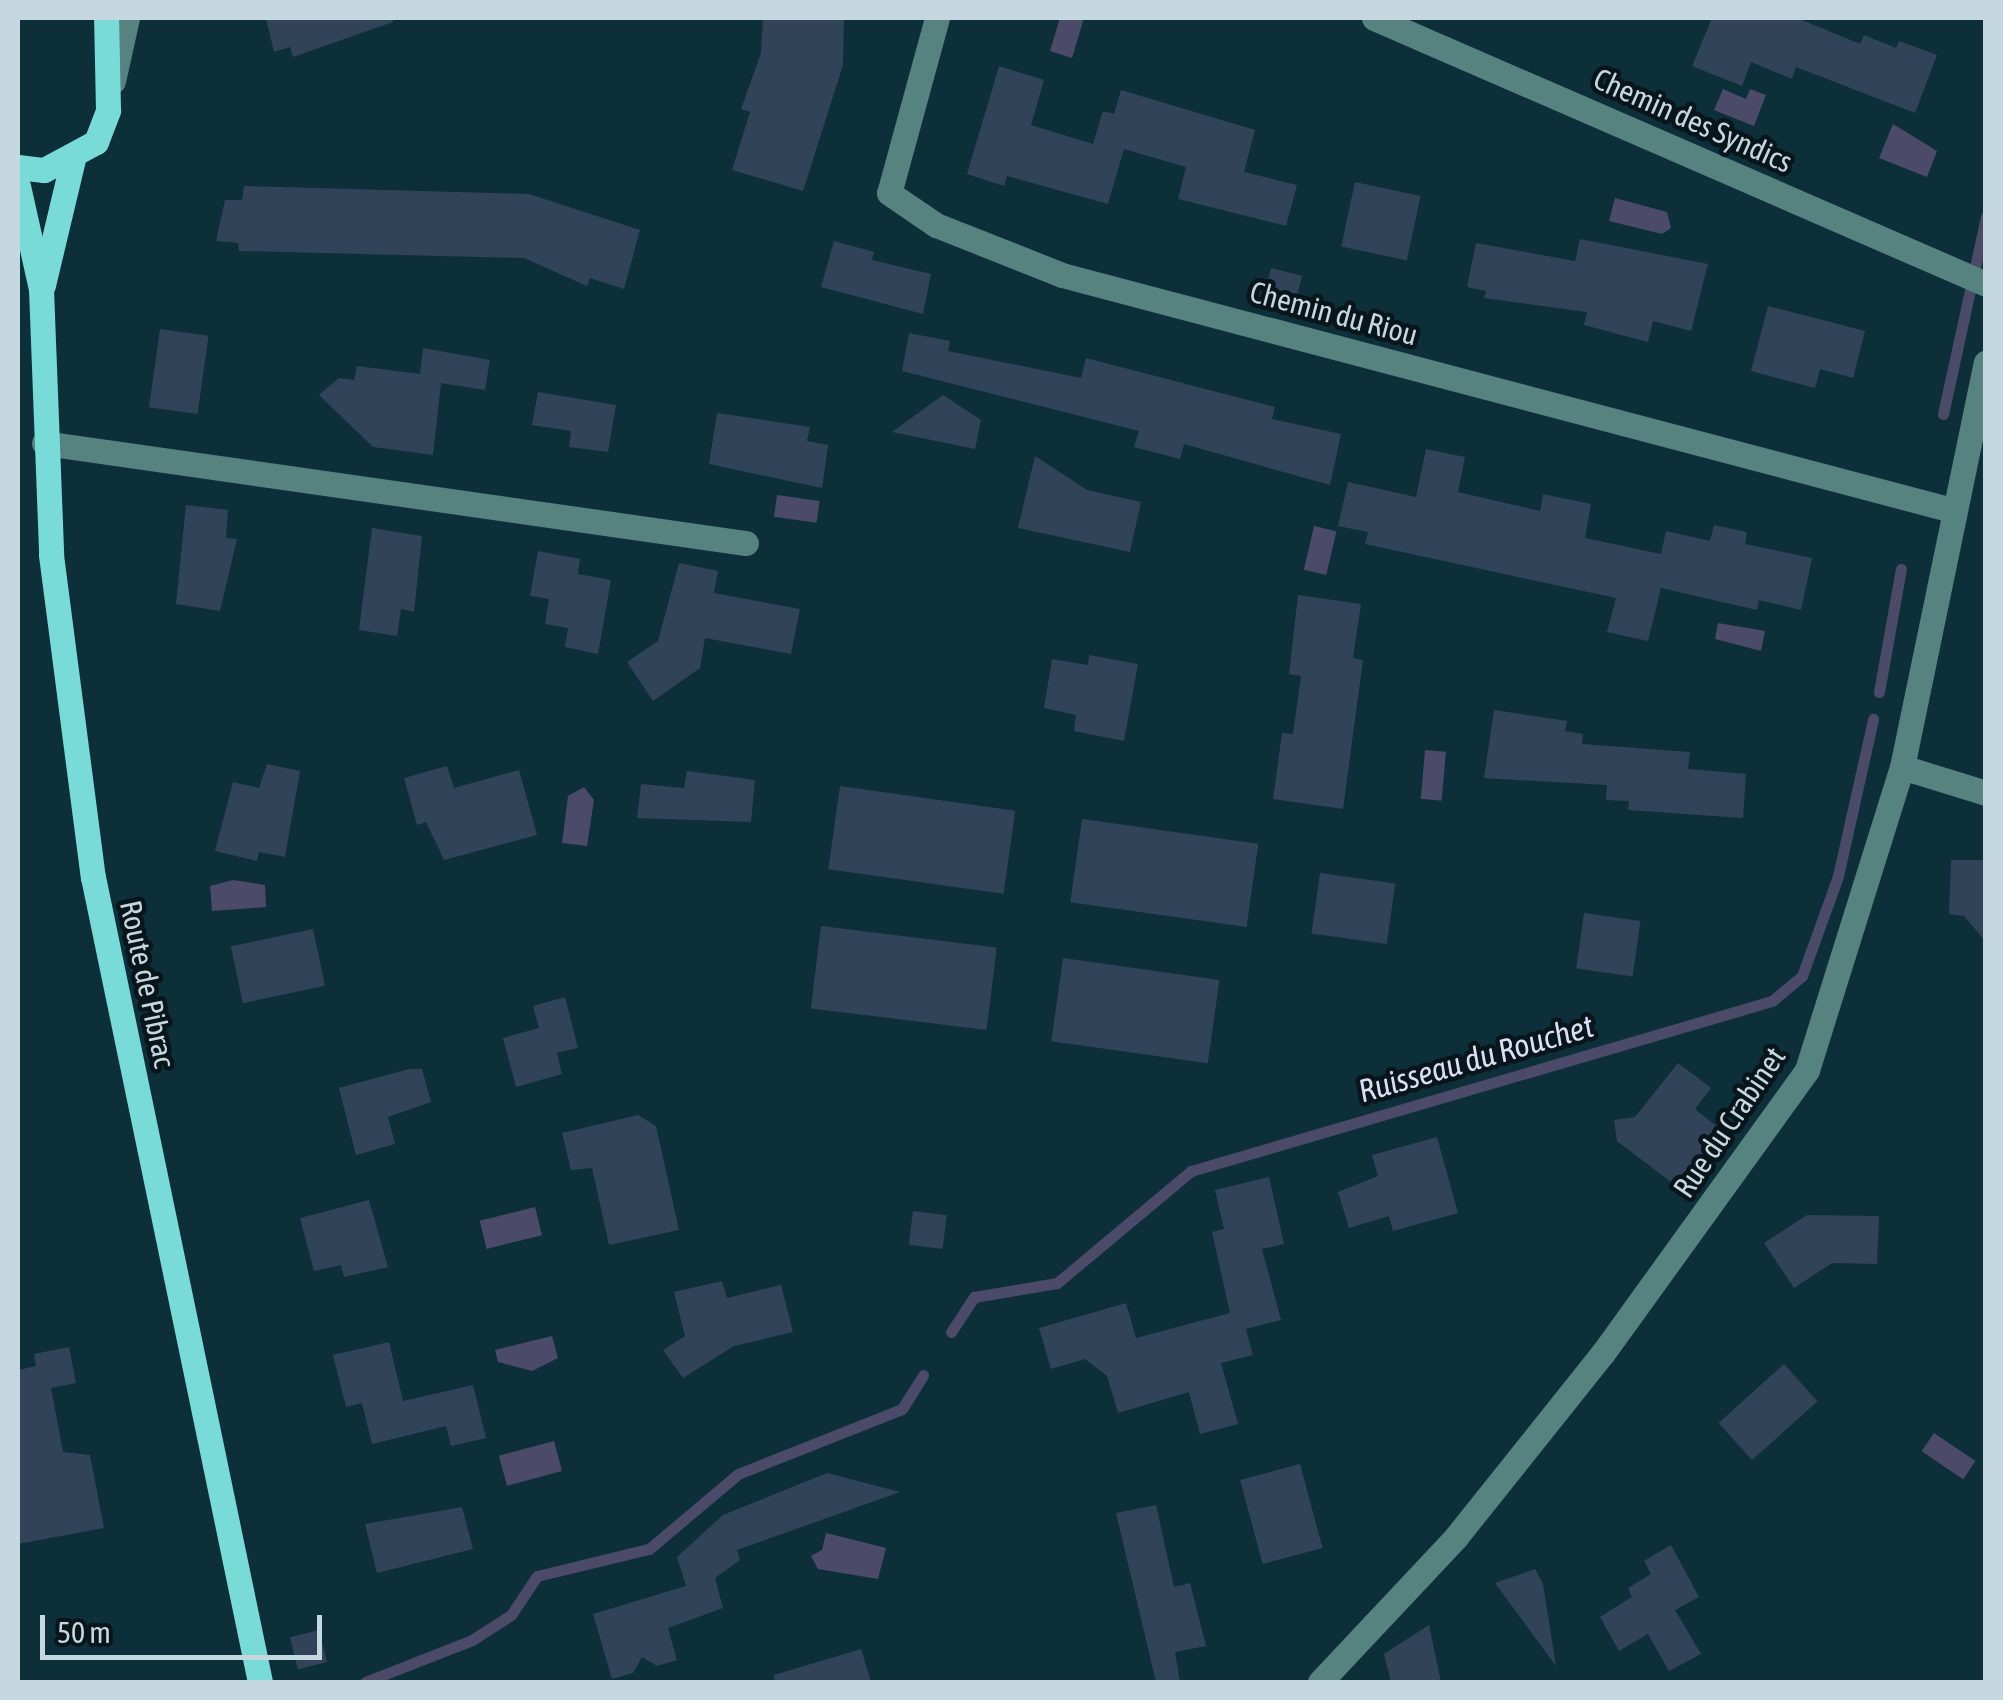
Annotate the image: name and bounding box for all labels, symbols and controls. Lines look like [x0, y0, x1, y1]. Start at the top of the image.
street label: Chemin des Syndics [1588, 60, 1798, 180]
street label: Chemin du Riou [1246, 273, 1422, 353]
street label: Route de Pibrac [113, 897, 183, 1071]
water label: Ruisseau du Rouchet [1354, 1007, 1598, 1111]
street label: Rue du Crabinet [1666, 1040, 1792, 1204]
scale bar [45, 1595, 328, 1657]
text: 50 m [57, 1615, 111, 1649]

